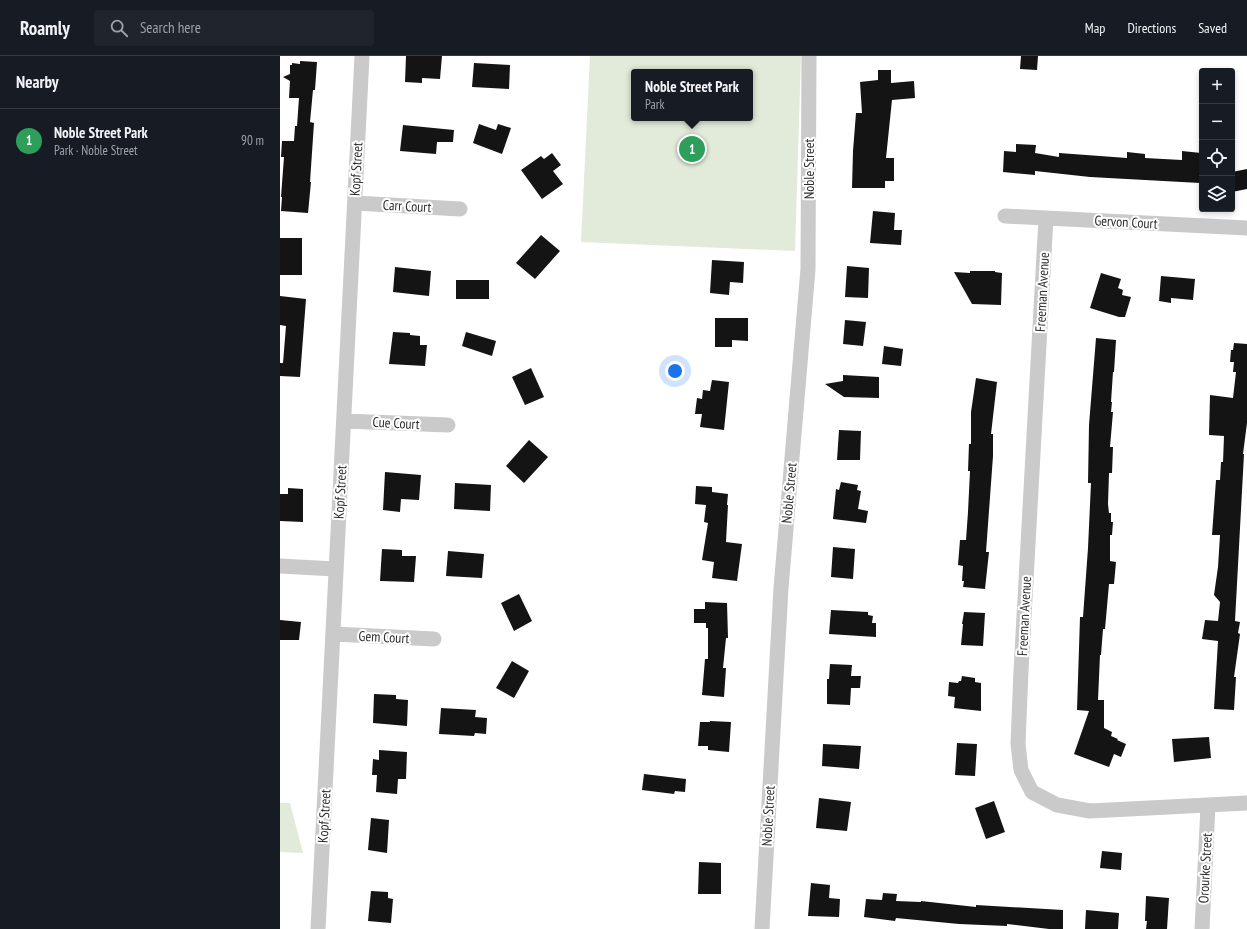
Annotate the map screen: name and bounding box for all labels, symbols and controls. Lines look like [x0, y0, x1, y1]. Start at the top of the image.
search box [94, 10, 374, 46]
text: Roamly [20, 16, 70, 40]
icon: search [108, 17, 130, 39]
text: Search here [140, 18, 201, 37]
text: Map [1085, 19, 1105, 37]
text: Directions [1127, 19, 1176, 37]
text: Saved [1198, 19, 1227, 37]
map controls [1199, 68, 1235, 212]
button: + [1199, 68, 1235, 104]
popup [631, 69, 753, 121]
text: Nearby [16, 71, 59, 93]
text: Noble Street Park [645, 77, 739, 96]
text: Park [645, 96, 664, 113]
button: − [1199, 104, 1235, 140]
text: Noble Street Park [54, 123, 148, 142]
text: 1 [26, 132, 32, 149]
text: 90 m [241, 132, 264, 149]
pin: 1 [679, 134, 705, 164]
street label: Noble Street [800, 139, 818, 199]
button: locate [1199, 140, 1235, 176]
street label: Kopf Street [346, 141, 366, 196]
text: Park · Noble Street [54, 142, 138, 159]
button: layers [1199, 176, 1235, 212]
street label: Carr Court [382, 196, 432, 216]
street label: Gervon Court [1094, 211, 1158, 233]
street label: Freeman Avenue [1031, 251, 1053, 332]
your location [665, 361, 685, 381]
street label: Cue Court [372, 413, 420, 433]
street label: Noble Street [777, 462, 801, 524]
street label: Kopf Street [330, 464, 350, 519]
street label: Freeman Avenue [1013, 575, 1035, 656]
street label: Gem Court [358, 627, 410, 647]
street label: Noble Street [757, 785, 779, 847]
street label: Kopf Street [314, 788, 334, 843]
street label: Orourke Street [1194, 832, 1216, 904]

